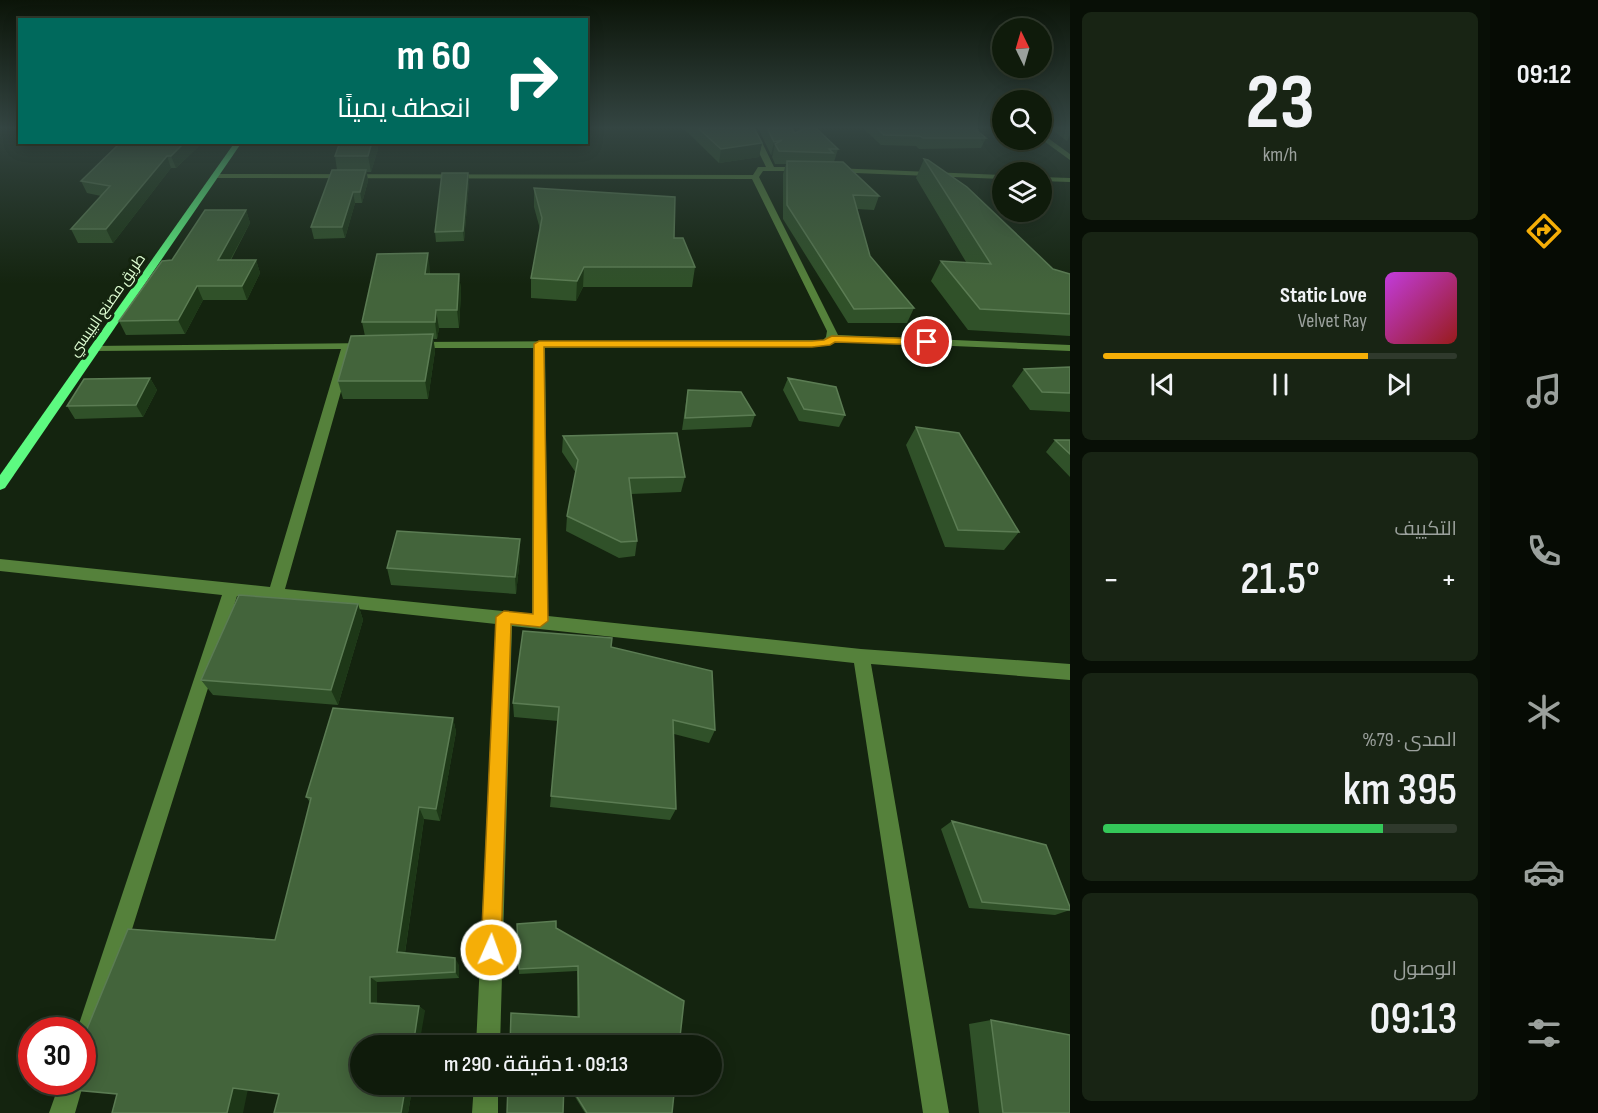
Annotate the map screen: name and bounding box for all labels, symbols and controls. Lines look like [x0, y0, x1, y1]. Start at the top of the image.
north arrow [992, 18, 1052, 78]
map controls [992, 18, 1052, 222]
text: 60 m [397, 31, 471, 82]
icon: right [492, 42, 570, 120]
text: 23 [1245, 57, 1315, 150]
text: 09:12 [1517, 59, 1571, 91]
button: search [992, 90, 1052, 150]
text: انعطف يمينًا [337, 93, 471, 125]
text: km/h [1263, 143, 1297, 167]
button: layers [992, 162, 1052, 222]
icon: directions [1523, 210, 1565, 252]
street label: طريق مصنع البيبسي [65, 250, 152, 362]
text: Static Love [1280, 282, 1367, 309]
text: Velvet Ray [1298, 309, 1367, 333]
pin [901, 316, 952, 367]
icon: arrive [910, 325, 943, 358]
icon: previous [1146, 368, 1179, 401]
icon: pause [1264, 368, 1297, 401]
icon: next [1382, 368, 1415, 401]
icon: music [1523, 370, 1565, 412]
text: التكييف [1394, 517, 1457, 541]
icon: phone [1523, 530, 1565, 572]
text: 21.5° [1240, 552, 1320, 607]
text: − [1103, 560, 1119, 600]
text: + [1441, 560, 1457, 600]
icon: climate [1523, 691, 1565, 733]
text: المدى · 79% [1362, 728, 1457, 752]
text: 395 km [1343, 763, 1457, 818]
icon: car [1523, 851, 1565, 893]
position arrow [459, 918, 523, 982]
text: الوصول [1393, 957, 1457, 981]
text: 09:13 [1370, 992, 1457, 1047]
icon: filters [1523, 1012, 1565, 1054]
speed limit sign: 30 [18, 1017, 96, 1095]
text: 09:13 · 1 دقيقة · 290 m [444, 1051, 628, 1078]

